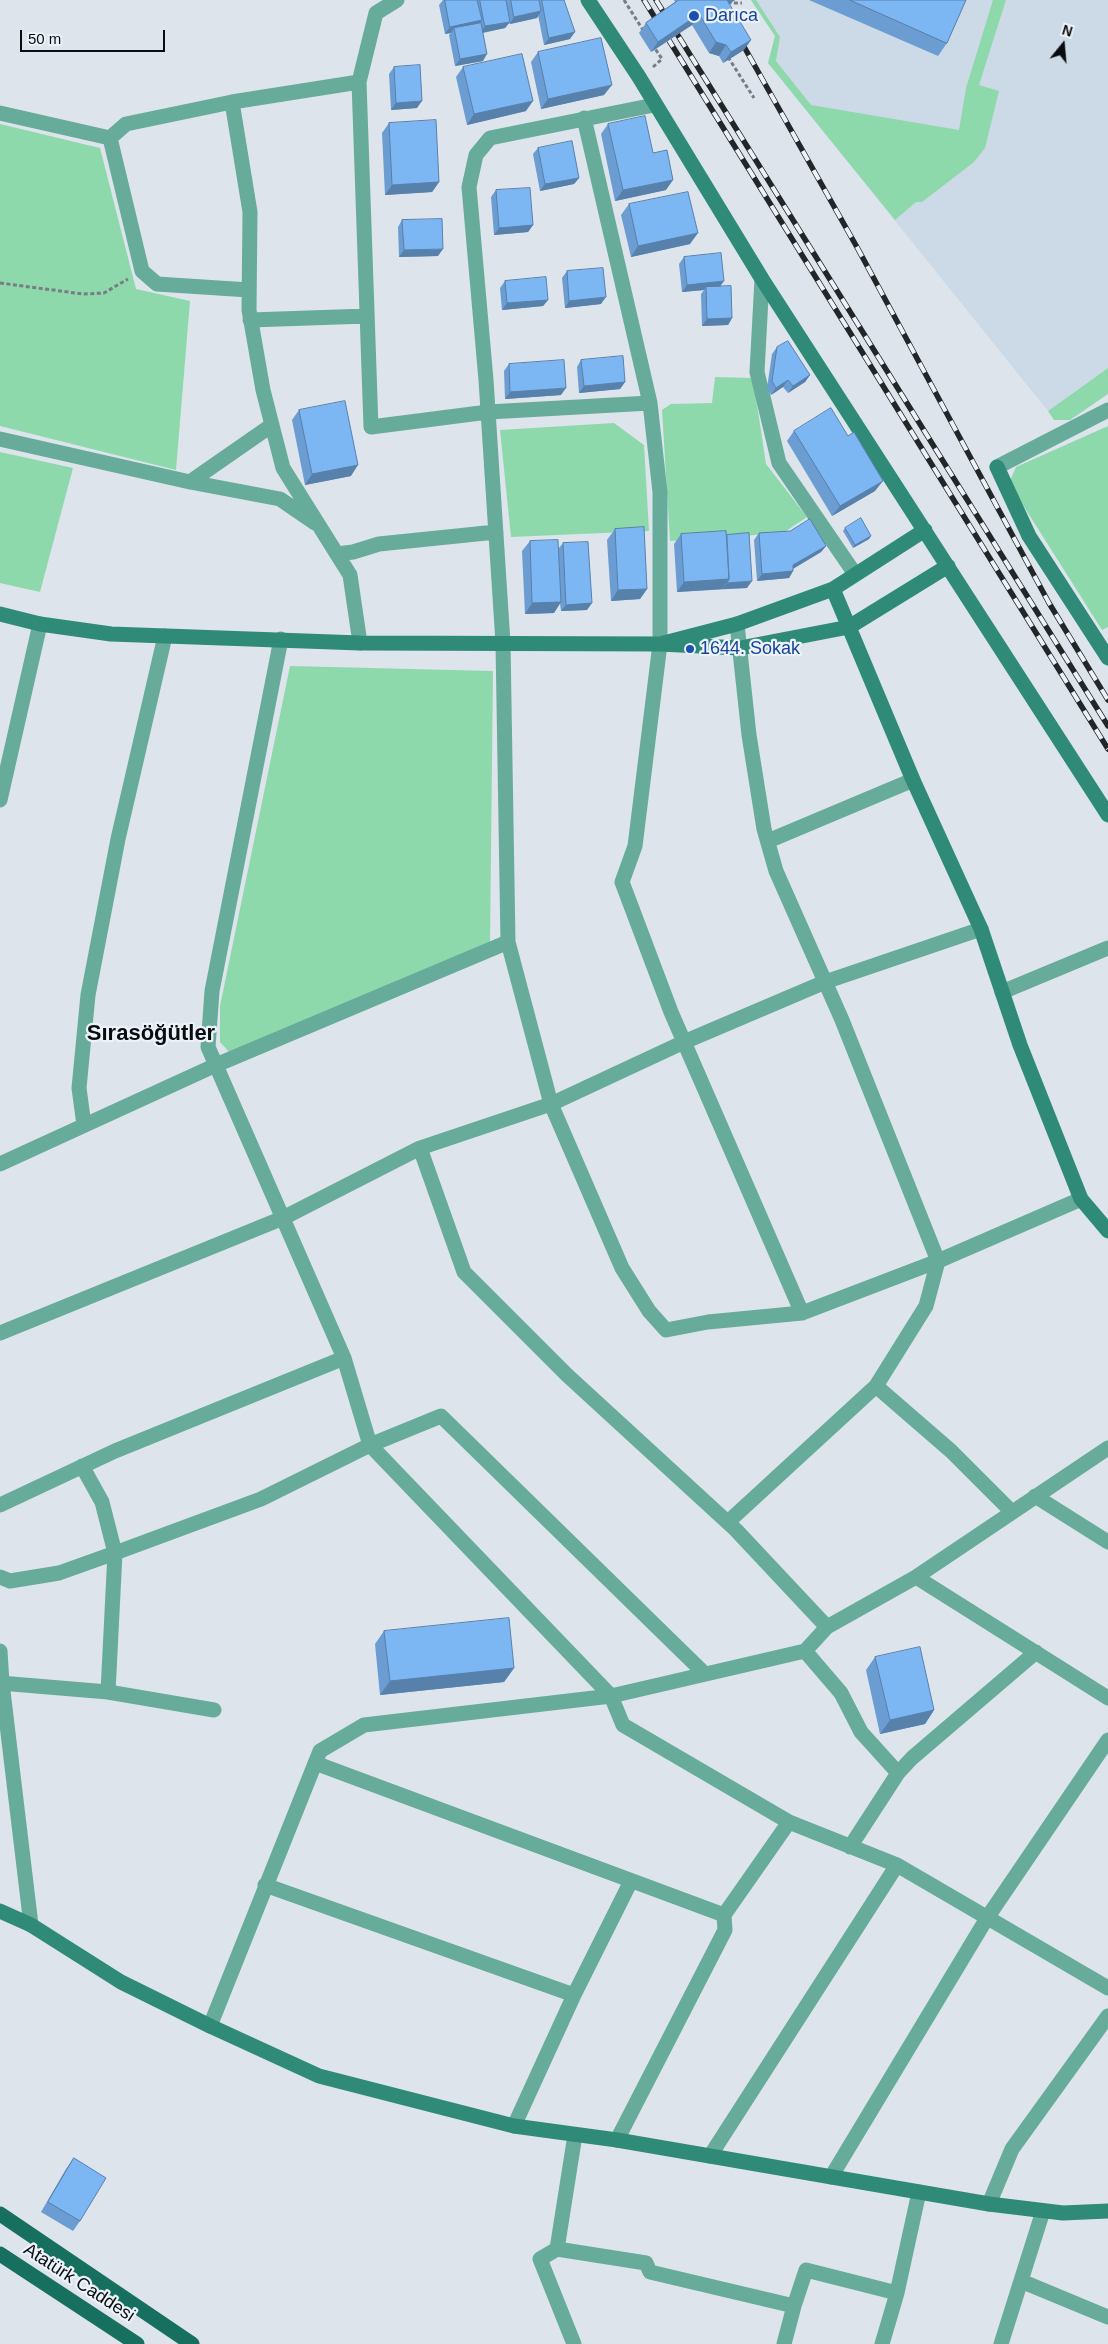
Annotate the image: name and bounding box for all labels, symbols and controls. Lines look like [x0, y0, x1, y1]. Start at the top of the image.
place label: Darıca [705, 5, 758, 27]
marker: Darıca [687, 9, 701, 23]
scale bar [22, 20, 168, 52]
north arrow [1038, 20, 1088, 70]
text: N [1060, 22, 1075, 40]
text: 50 m [28, 30, 61, 47]
place label: 1644. Sokak [700, 638, 800, 660]
marker: 1644. Sokak [684, 643, 696, 655]
district label: Sırasöğütler [87, 1021, 215, 1047]
street label: Atatürk Caddesi [19, 2239, 139, 2327]

